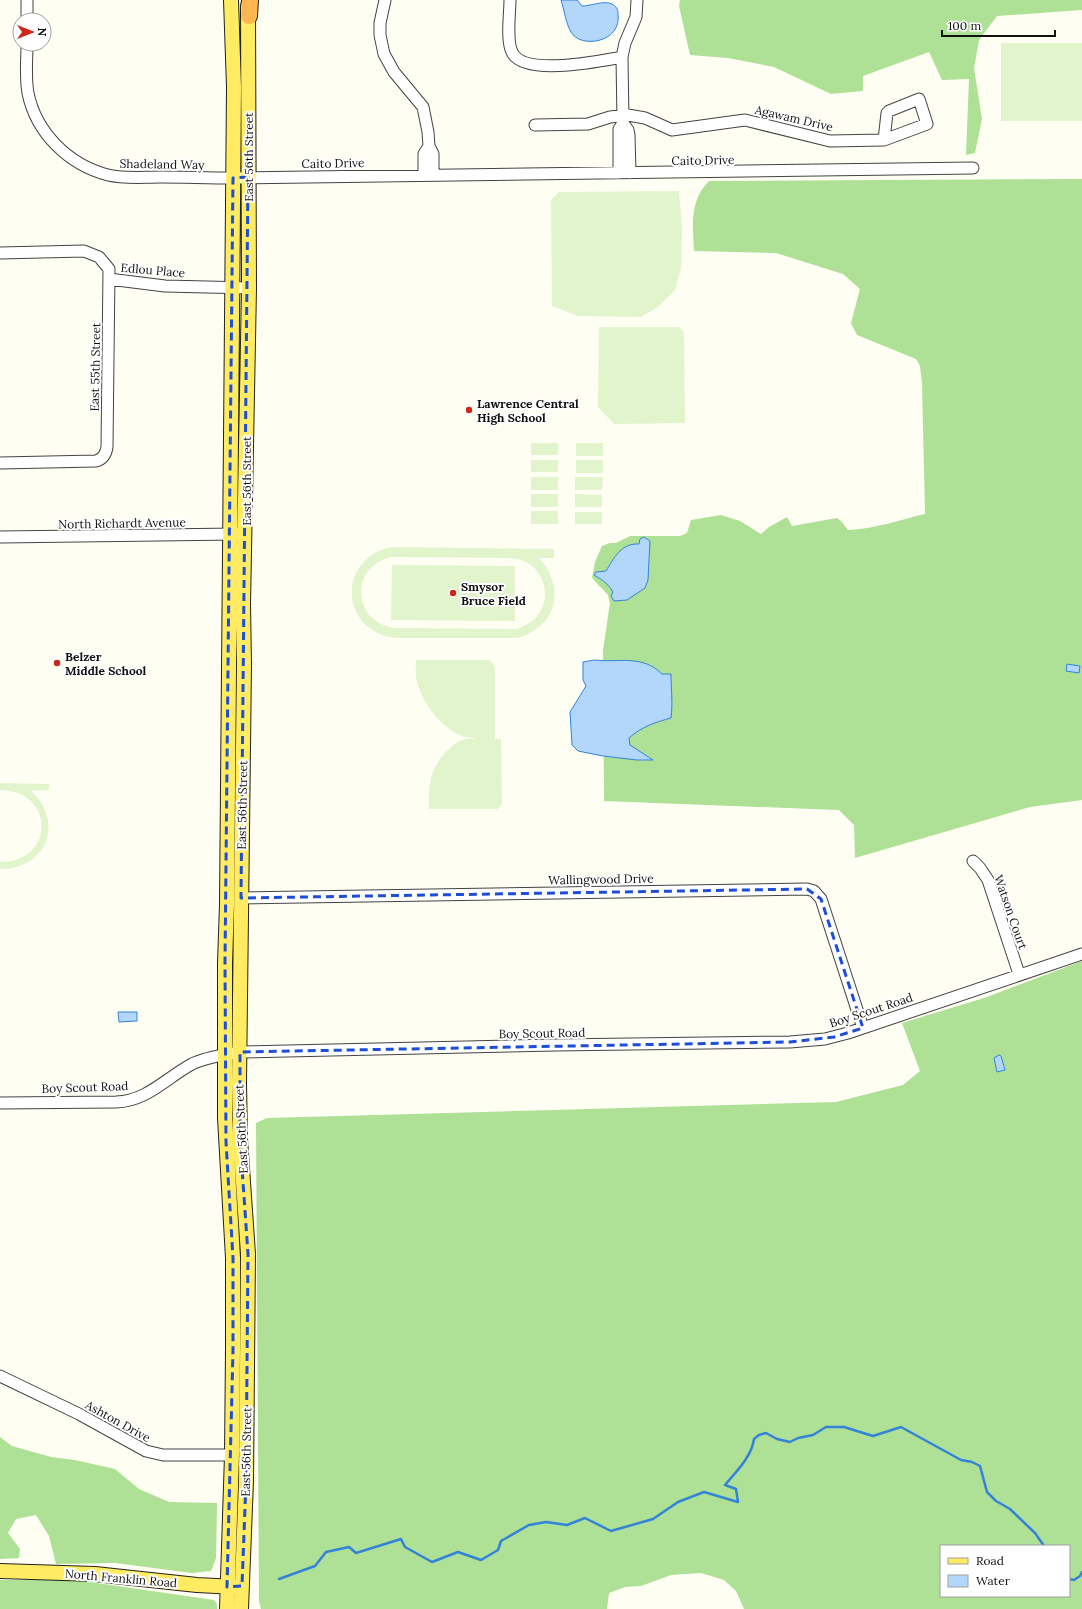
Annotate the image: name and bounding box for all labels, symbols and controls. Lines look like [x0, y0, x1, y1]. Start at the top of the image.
north arrow [12, 12, 52, 52]
scale bar [942, 12, 1055, 38]
text: 100 m [948, 18, 981, 33]
text: N [35, 28, 49, 37]
street label: Agawam Drive [752, 101, 835, 134]
street label: East 56th Street [241, 112, 256, 202]
street label: Caito Drive [671, 152, 735, 168]
street label: Caito Drive [301, 155, 365, 171]
street label: Shadeland Way [119, 156, 205, 172]
street label: Edlou Place [120, 260, 186, 280]
street label: East 55th Street [87, 322, 103, 412]
place label: Lawrence Central High School [477, 396, 579, 425]
marker: Lawrence Central High School [464, 405, 474, 415]
street label: East 56th Street [239, 436, 254, 526]
street label: North Richardt Avenue [58, 514, 186, 532]
place label: Smysor Bruce Field [461, 579, 526, 608]
marker: Smysor Bruce Field [448, 588, 458, 598]
place label: Belzer Middle School [65, 649, 147, 678]
marker: Belzer Middle School [52, 658, 62, 668]
street label: East 56th Street [234, 760, 250, 850]
street label: Wallingwood Drive [548, 871, 654, 887]
street label: Watson Court [991, 873, 1031, 952]
street label: Boy Scout Road [827, 989, 915, 1031]
street label: Boy Scout Road [498, 1025, 586, 1041]
street label: Boy Scout Road [41, 1078, 129, 1096]
street label: East 56th Street [231, 1084, 251, 1174]
street label: Ashton Drive [82, 1396, 154, 1445]
street label: East 56th Street [238, 1407, 254, 1497]
legend [940, 1545, 1070, 1597]
text: Road [976, 1553, 1004, 1568]
street label: North Franklin Road [64, 1566, 178, 1590]
text: Water [976, 1573, 1011, 1588]

